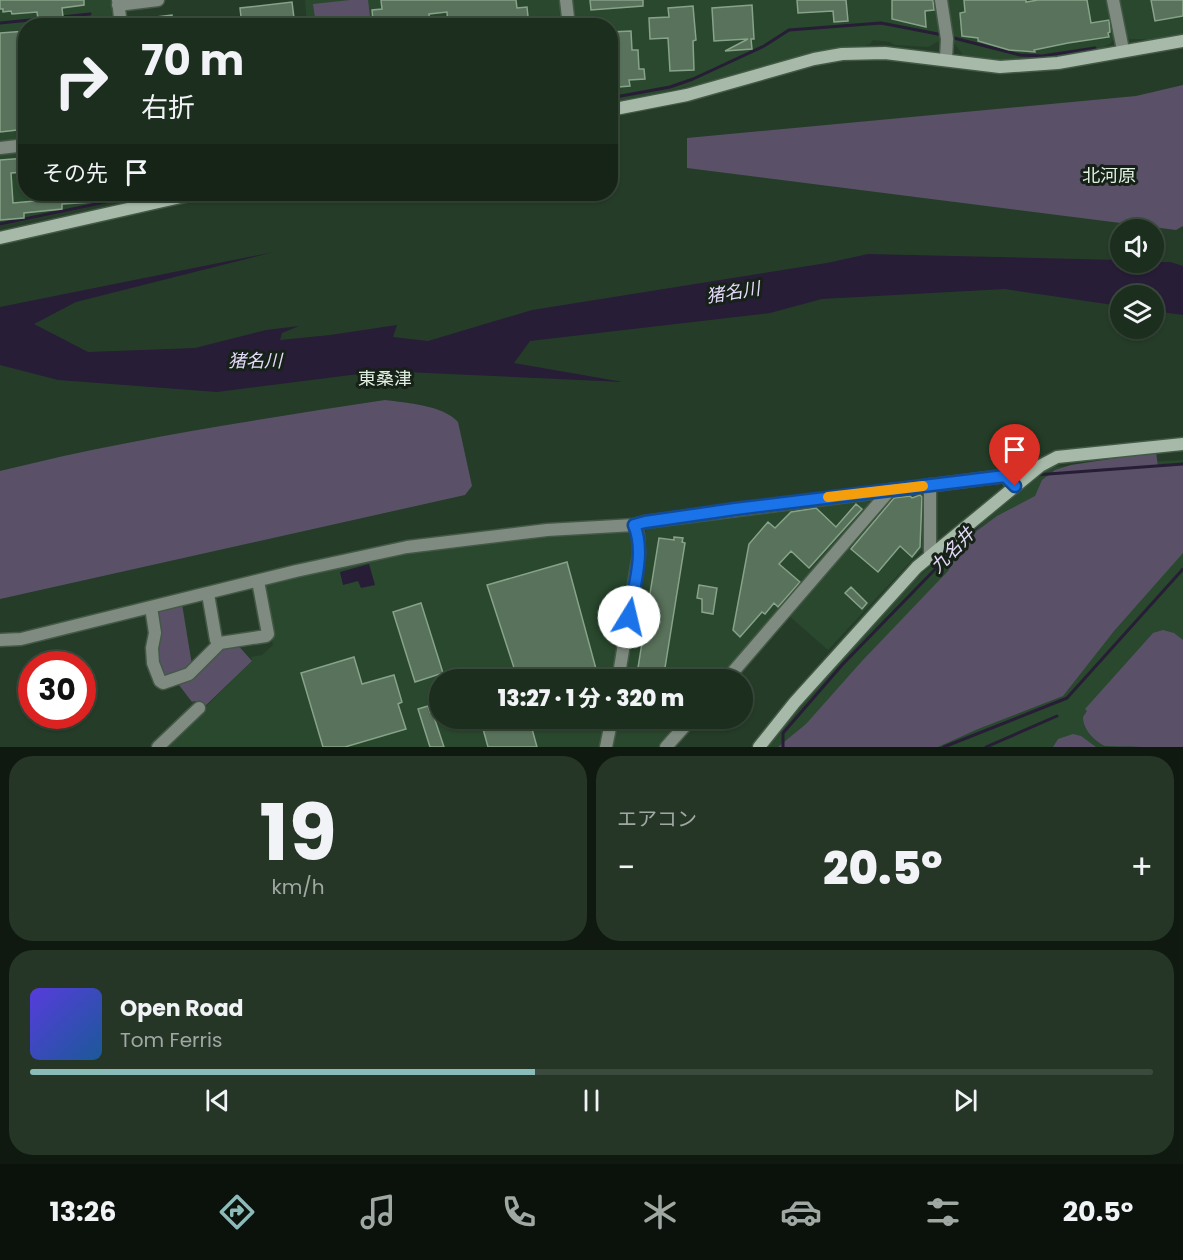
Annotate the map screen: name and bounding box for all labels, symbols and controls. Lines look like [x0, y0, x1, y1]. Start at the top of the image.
text: 70 m [141, 31, 244, 90]
icon: right [42, 42, 120, 120]
text: 右折 [141, 89, 195, 126]
icon: arrive [120, 156, 153, 189]
text: その先 [42, 158, 108, 189]
district label: 北河原 [1082, 163, 1136, 188]
map controls [1110, 219, 1164, 339]
button: sound [1110, 219, 1164, 273]
water label: 猪名川 [704, 275, 764, 309]
button: layers [1110, 285, 1164, 339]
water label: 猪名川 [228, 348, 284, 373]
district label: 東桑津 [358, 366, 412, 391]
pin [989, 424, 1040, 486]
icon: arrive [998, 433, 1031, 466]
water label: 九名井 [924, 520, 981, 578]
position arrow [597, 585, 661, 649]
speed limit sign: 30 [18, 651, 96, 729]
text: 13:27 · 1 分 · 320 m [498, 683, 684, 714]
text: 19 [259, 778, 337, 887]
text: エアコン [617, 805, 697, 833]
text: 20.5° [823, 837, 943, 900]
text: − [617, 844, 635, 891]
text: + [1130, 844, 1153, 891]
text: km/h [271, 873, 325, 901]
text: Open Road [120, 993, 244, 1024]
text: Tom Ferris [120, 1026, 222, 1054]
icon: previous [201, 1084, 234, 1117]
icon: pause [575, 1084, 608, 1117]
icon: next [949, 1084, 982, 1117]
icon: directions [216, 1191, 258, 1233]
icon: music [357, 1191, 399, 1233]
icon: phone [498, 1191, 540, 1233]
icon: climate [639, 1191, 681, 1233]
icon: car [780, 1191, 822, 1233]
icon: filters [922, 1191, 964, 1233]
text: 13:26 [50, 1193, 116, 1230]
text: 20.5° [1063, 1193, 1133, 1230]

